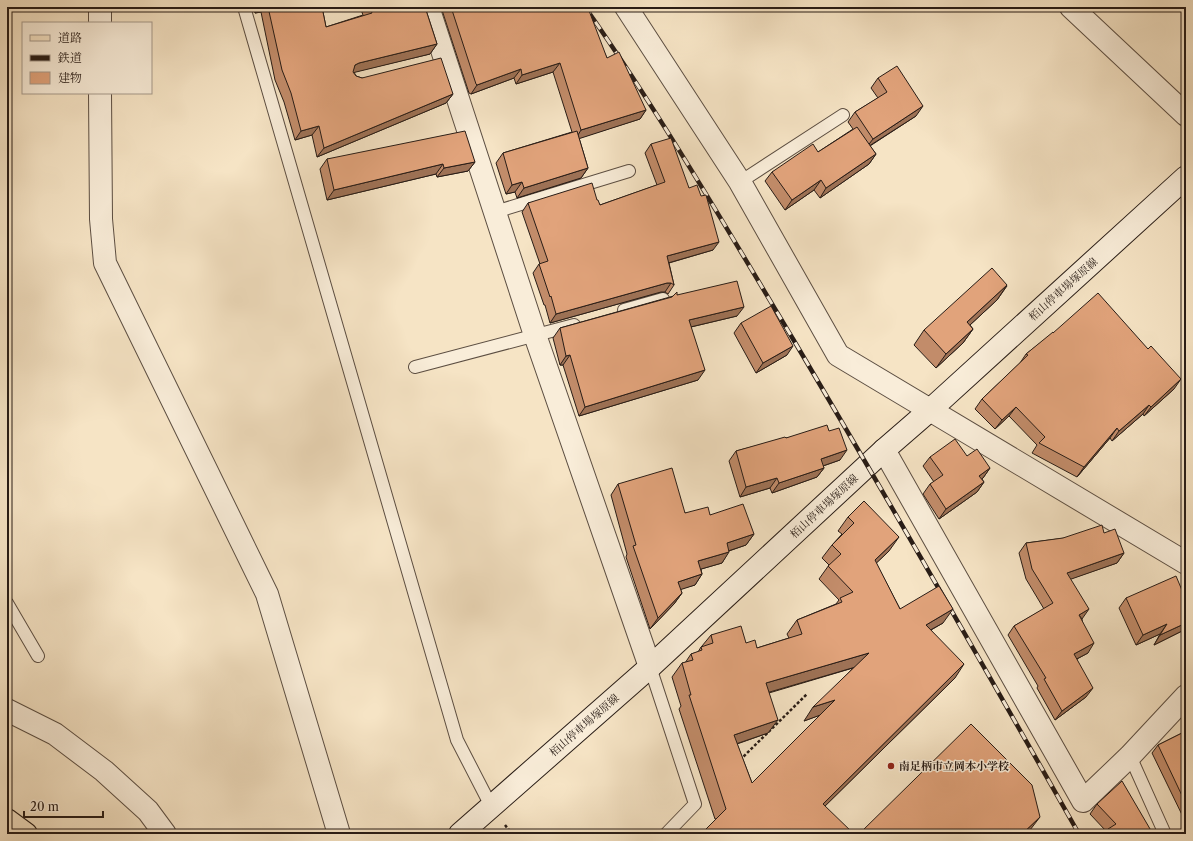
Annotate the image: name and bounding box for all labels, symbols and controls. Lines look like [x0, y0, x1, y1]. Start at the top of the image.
legend [22, 22, 152, 94]
text: 道路 [58, 30, 82, 45]
text: 鉄道 [57, 50, 82, 65]
text: 建物 [58, 70, 82, 85]
street label: 栢山停車場塚原線 [1026, 254, 1100, 324]
street label: 栢山停車場塚原線 [787, 471, 861, 541]
street label: 栢山停車場塚原線 [546, 691, 622, 759]
place label: 南足柄市立岡本小学校 [899, 759, 1009, 773]
marker: 南足柄市立岡本小学校 [886, 761, 896, 771]
scale bar [24, 793, 103, 819]
text: 20 m [30, 799, 59, 814]

